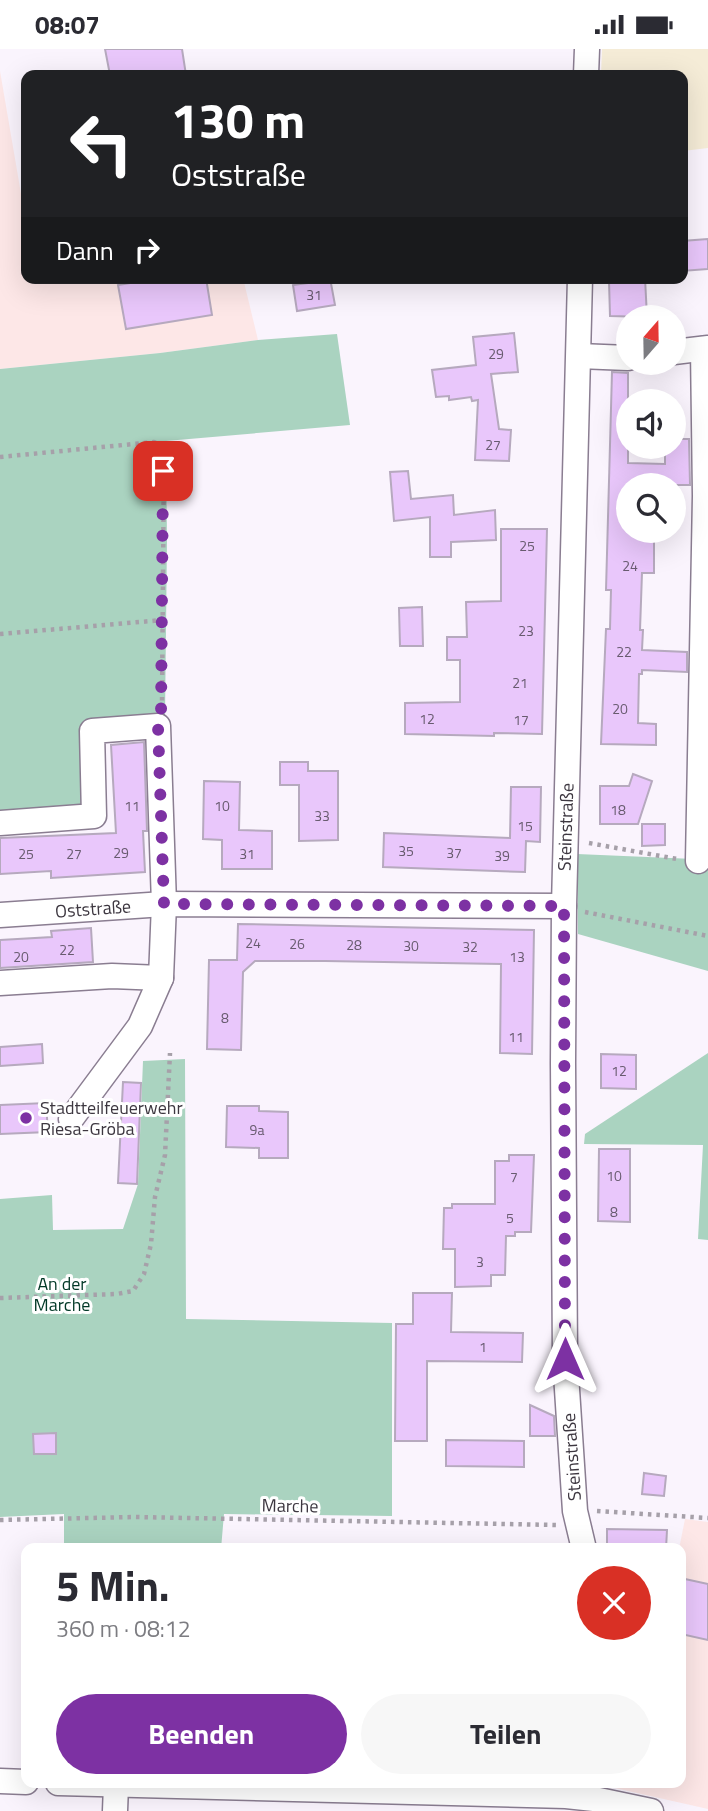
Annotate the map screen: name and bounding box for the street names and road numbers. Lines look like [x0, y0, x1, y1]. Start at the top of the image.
street label: Steinstraße [550, 783, 581, 871]
street label: Oststraße [54, 892, 132, 925]
street label: Steinstraße [555, 1412, 588, 1502]
street label: Marche [261, 1492, 319, 1519]

